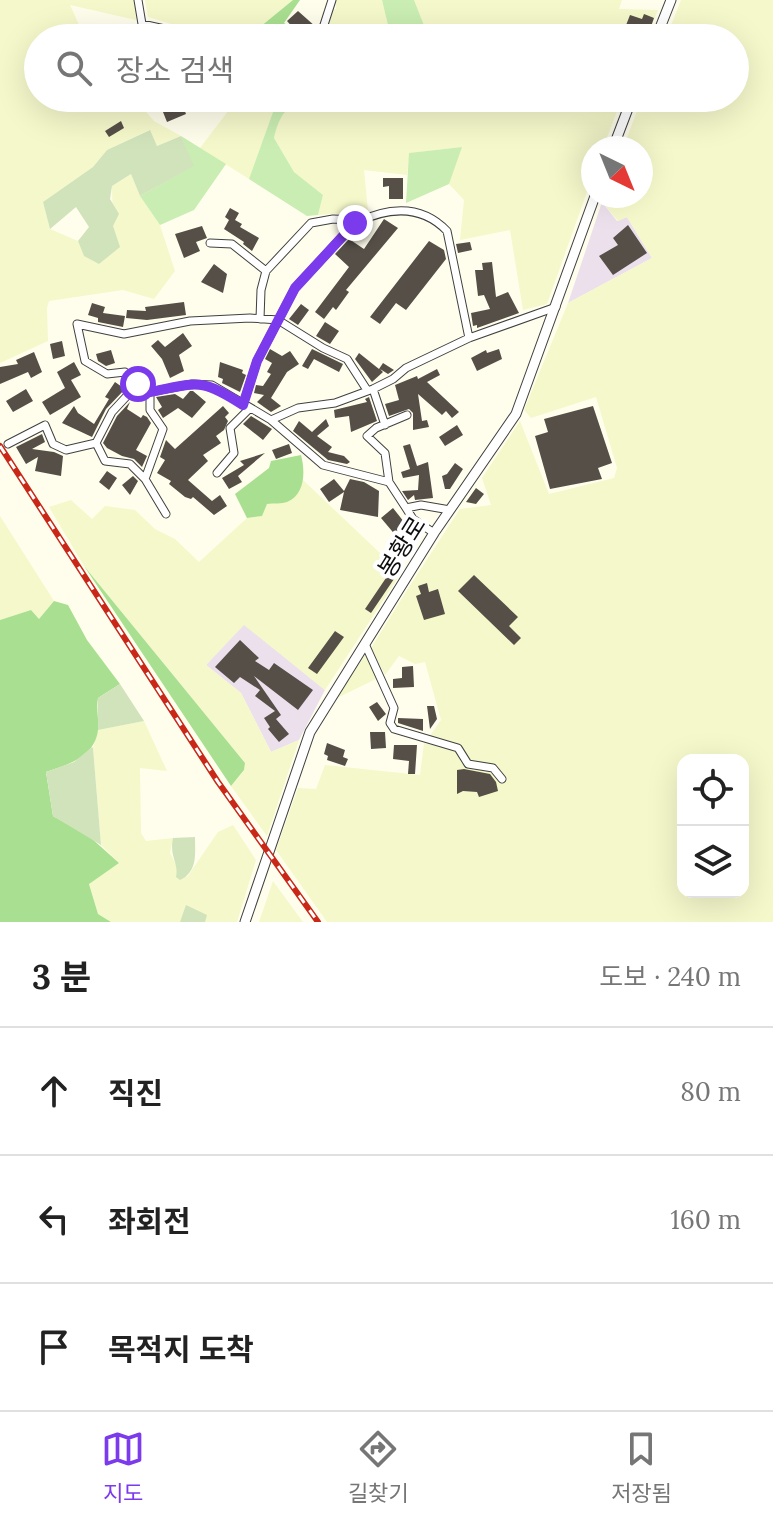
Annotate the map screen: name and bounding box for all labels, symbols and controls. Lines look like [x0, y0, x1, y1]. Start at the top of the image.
search box [24, 24, 749, 112]
icon: search [52, 46, 96, 90]
text: 장소 검색 [116, 51, 234, 89]
north arrow [581, 136, 653, 208]
route end [337, 205, 373, 241]
route start [120, 366, 156, 402]
street label: 봉황로 [371, 510, 432, 583]
map controls [677, 754, 749, 898]
button: locate [677, 754, 749, 826]
button: layers [677, 826, 749, 898]
text: 3 분 [32, 955, 91, 998]
text: 도보 · 240 m [599, 960, 741, 993]
icon: ahead [32, 1069, 76, 1113]
text: 직진 [108, 1074, 163, 1112]
text: 80 m [680, 1075, 741, 1108]
icon: left [32, 1197, 76, 1241]
text: 좌회전 [108, 1202, 191, 1240]
text: 160 m [670, 1203, 741, 1236]
icon: arrive [32, 1325, 76, 1369]
text: 목적지 도착 [108, 1330, 254, 1368]
tab: 지도 [101, 1427, 145, 1507]
tab: 길찾기 [348, 1427, 408, 1507]
tab: 저장됨 [611, 1427, 672, 1507]

